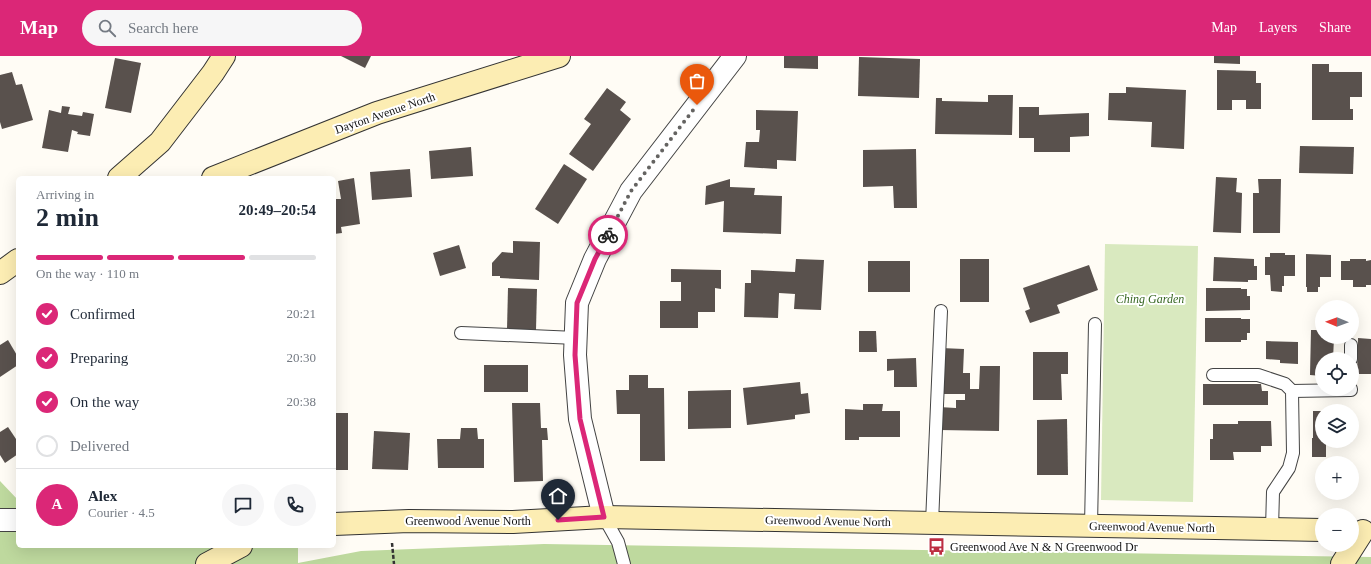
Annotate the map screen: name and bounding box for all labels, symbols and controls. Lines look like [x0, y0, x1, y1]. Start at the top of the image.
search box [82, 10, 362, 46]
text: Map [20, 17, 58, 38]
icon: search [96, 17, 118, 39]
text: Search here [128, 20, 198, 36]
text: Map [1211, 20, 1237, 35]
text: Layers [1259, 20, 1297, 35]
text: Share [1319, 20, 1351, 35]
pin [680, 64, 714, 105]
icon: bag [686, 70, 708, 92]
street label: Dayton Avenue North [333, 89, 437, 137]
text: Arriving in [36, 187, 94, 202]
text: 20:49–20:54 [239, 202, 316, 218]
text: 2 min [36, 203, 99, 232]
courier [588, 215, 628, 255]
icon: bike [597, 224, 619, 246]
text: On the way · 110 m [36, 266, 139, 281]
park label: Ching Garden [1116, 292, 1184, 306]
north arrow [1315, 300, 1359, 344]
map controls [1315, 300, 1359, 552]
icon: check [36, 303, 58, 325]
text: Confirmed [70, 306, 135, 322]
text: 20:21 [286, 306, 316, 321]
icon: check [36, 347, 58, 369]
text: Preparing [70, 350, 128, 366]
text: 20:30 [286, 350, 316, 365]
button: locate [1315, 352, 1359, 396]
icon: check [36, 391, 58, 413]
text: On the way [70, 394, 139, 410]
text: 20:38 [286, 394, 316, 409]
button: layers [1315, 404, 1359, 448]
text: Delivered [70, 438, 129, 454]
button: + [1315, 456, 1359, 500]
pin [541, 479, 575, 520]
button: chat [222, 484, 264, 526]
button: phone [274, 484, 316, 526]
icon: home [547, 485, 569, 507]
text: Alex [88, 488, 117, 504]
text: A [52, 496, 62, 512]
text: Courier · 4.5 [88, 505, 155, 520]
button: − [1315, 508, 1359, 552]
street label: Greenwood Avenue North [765, 513, 891, 529]
street label: Greenwood Avenue North [405, 514, 531, 528]
street label: Greenwood Avenue North [1089, 519, 1215, 535]
bus stop icon: Greenwood Ave N & N Greenwood Dr [927, 537, 947, 557]
place label: Greenwood Ave N & N Greenwood Dr [950, 540, 1138, 554]

